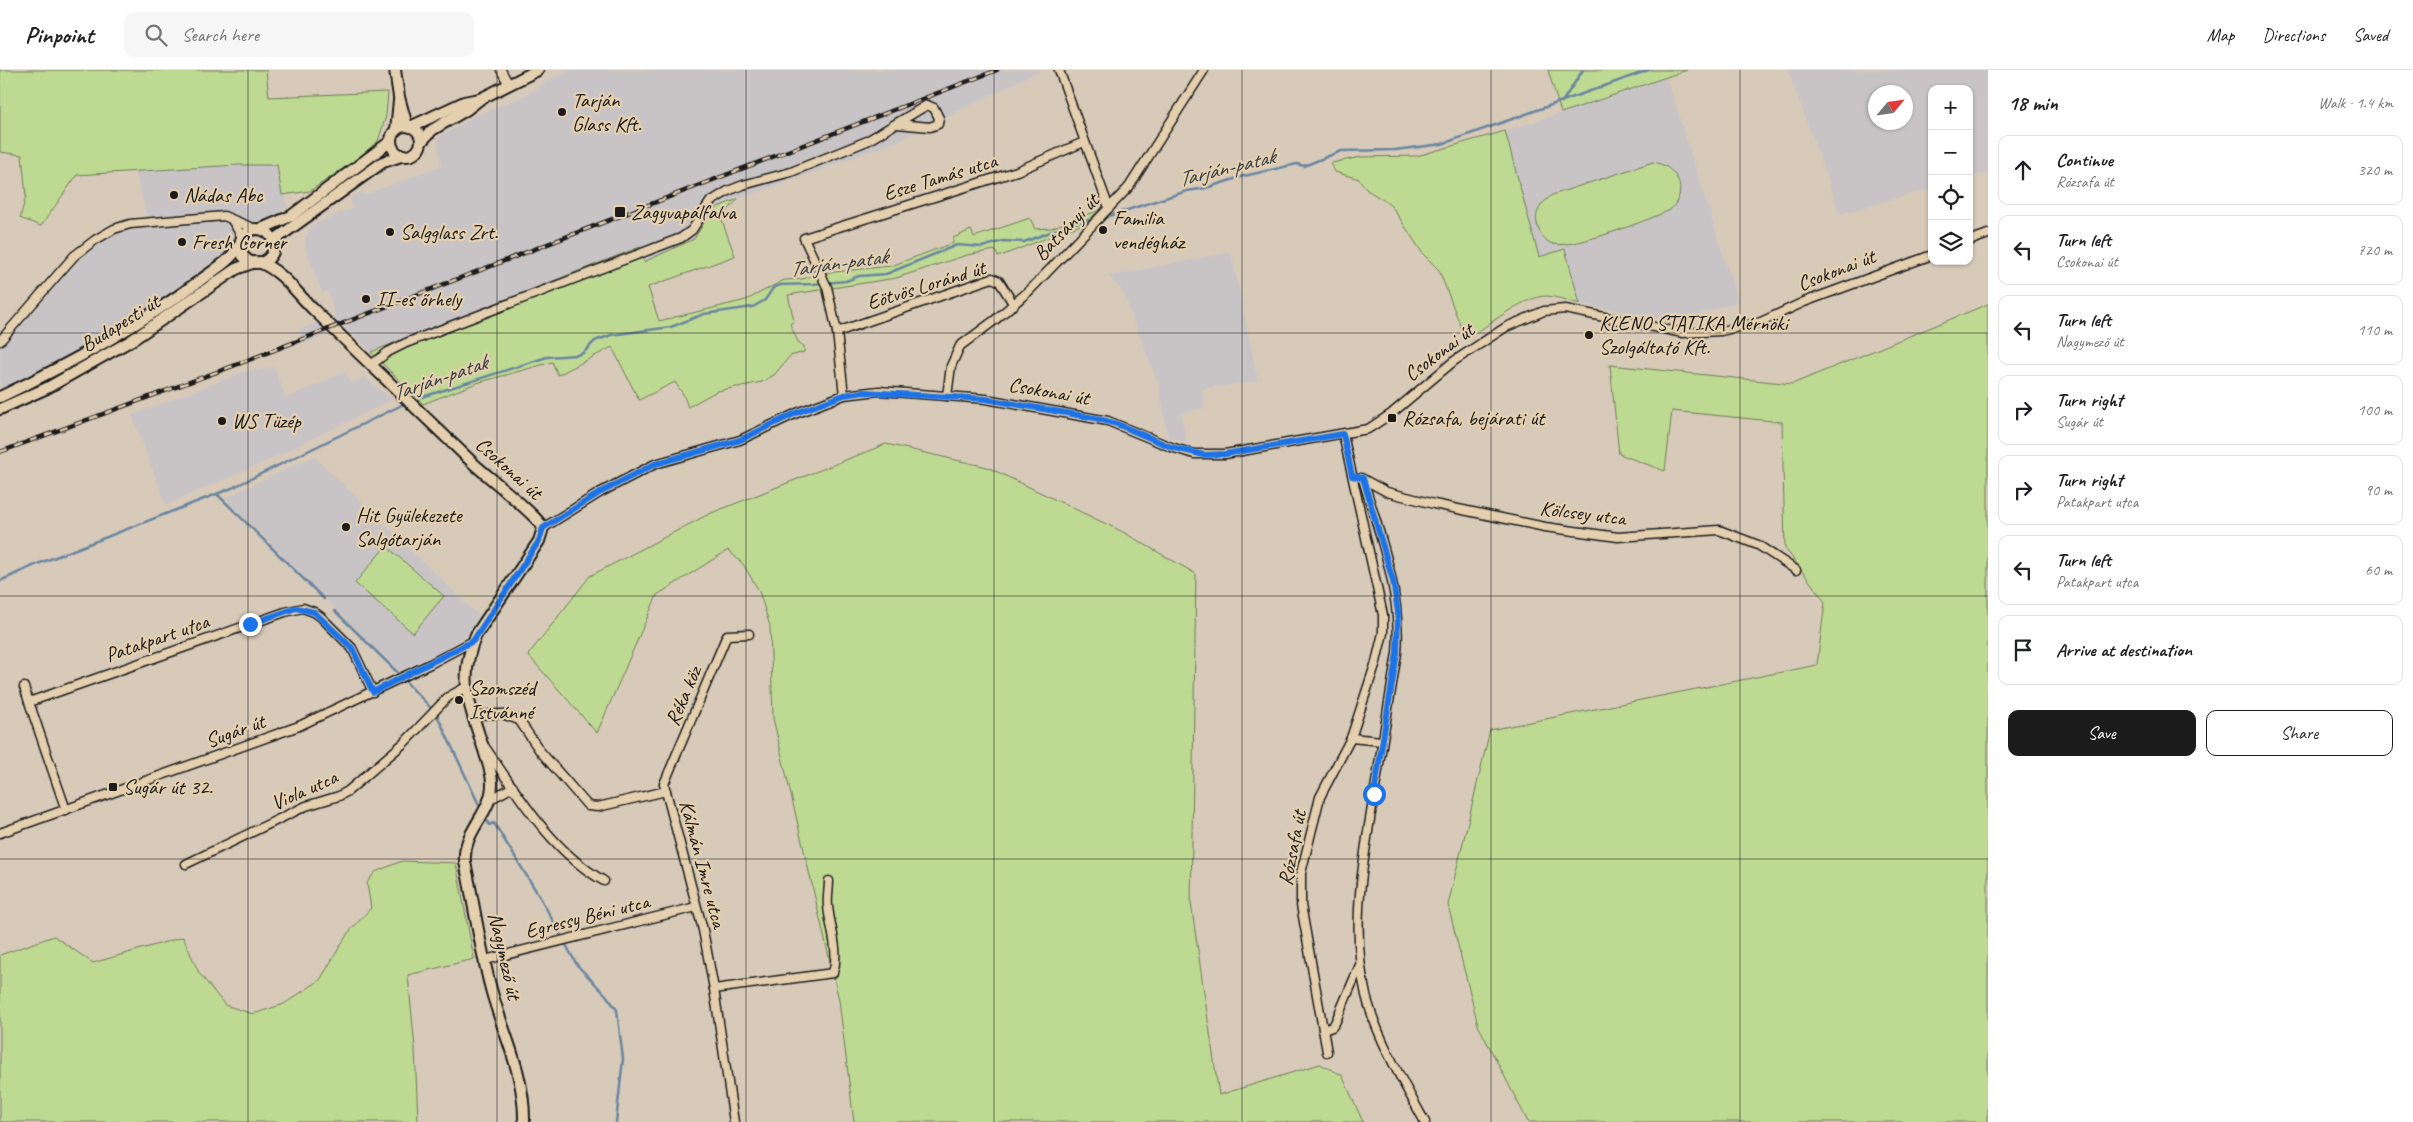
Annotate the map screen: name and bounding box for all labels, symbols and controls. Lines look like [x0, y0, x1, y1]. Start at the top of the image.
search box [124, 12, 474, 57]
text: Pinpoint [25, 20, 94, 50]
icon: search [142, 21, 170, 49]
text: Search here [182, 23, 259, 47]
text: Map [2207, 24, 2234, 46]
text: Directions [2262, 24, 2325, 46]
text: Saved [2353, 24, 2388, 46]
north arrow [1868, 85, 1913, 130]
map controls [1928, 85, 1973, 265]
button: + [1928, 85, 1973, 130]
place label: Tarján Glass Kft. [572, 87, 642, 137]
text: 18 min [2008, 90, 2058, 116]
text: Walk · 1.4 km [2318, 93, 2393, 113]
marker: Tarján Glass Kft. [556, 106, 568, 118]
button: − [1928, 130, 1973, 175]
water label: Tarján-patak [1175, 141, 1281, 194]
street label: Esze Tamás utca [880, 147, 1001, 207]
text: Continue [2056, 148, 2113, 172]
icon: ahead [2009, 156, 2037, 184]
text: 320 m [2358, 160, 2392, 180]
text: Rózsafa út [2056, 172, 2114, 192]
button: locate [1928, 175, 1973, 220]
place label: Nádas Abc [184, 182, 264, 208]
street label: Batsányi út [1028, 186, 1106, 266]
marker: Nádas Abc [168, 189, 180, 201]
place label: Zagyvapálfalva [631, 199, 737, 225]
marker: Zagyvapálfalva [613, 205, 627, 219]
place label: Familia vendégház [1113, 205, 1186, 255]
place label: Salgglass Zrt. [400, 219, 499, 245]
button: layers [1928, 220, 1973, 265]
marker: Familia vendégház [1097, 224, 1109, 236]
marker: Salgglass Zrt. [384, 226, 396, 238]
text: Turn left [2056, 228, 2111, 252]
place label: Fresh Corner [192, 229, 288, 255]
marker: Fresh Corner [176, 236, 188, 248]
icon: left [2009, 236, 2037, 264]
text: 720 m [2358, 240, 2392, 260]
water label: Tarján-patak [787, 242, 893, 284]
street label: Csokonai út [1793, 243, 1880, 297]
text: Csokonai út [2056, 252, 2118, 272]
street label: Eötvös Loránd út [864, 254, 990, 315]
place label: II-es őrhely [376, 286, 463, 312]
street label: Budapesti út [76, 288, 166, 357]
marker: II-es őrhely [360, 293, 372, 305]
text: Turn left [2056, 308, 2111, 332]
place label: KLENO STATIKA Mérnöki Szolgáltató Kft. [1599, 310, 1791, 360]
street label: Csokonai út [1399, 316, 1481, 387]
icon: left [2009, 316, 2037, 344]
text: 110 m [2358, 320, 2392, 340]
marker: KLENO STATIKA Mérnöki Szolgáltató Kft. [1583, 329, 1595, 341]
text: Nagymező út [2056, 332, 2124, 352]
water label: Tarján-patak [388, 347, 494, 407]
street label: Csokonai út [1007, 371, 1093, 411]
text: Turn right [2056, 388, 2123, 412]
icon: right [2009, 396, 2037, 424]
text: 100 m [2358, 400, 2392, 420]
place label: Rózsafa, bejárati út [1402, 405, 1546, 431]
place label: WS Tüzép [232, 408, 302, 434]
marker: Rózsafa, bejárati út [1386, 412, 1398, 424]
text: Sugár út [2056, 412, 2103, 432]
marker: WS Tüzép [216, 415, 228, 427]
street label: Csokonai út [470, 431, 549, 506]
text: Turn right [2056, 468, 2123, 492]
icon: right [2009, 476, 2037, 504]
text: 90 m [2365, 480, 2392, 500]
text: Patakpart utca [2056, 492, 2138, 512]
street label: Kölcsey utca [1539, 495, 1630, 531]
place label: Hit Gyülekezete Salgótarján [356, 502, 464, 552]
marker: Hit Gyülekezete Salgótarján [340, 521, 352, 533]
text: Turn left [2056, 548, 2111, 572]
icon: left [2009, 556, 2037, 584]
text: 60 m [2365, 560, 2392, 580]
text: Patakpart utca [2056, 572, 2138, 592]
street label: Patakpart utca [102, 608, 214, 668]
route end [239, 613, 262, 636]
icon: arrive [2009, 636, 2037, 664]
text: Arrive at destination [2056, 638, 2192, 662]
street label: Réka köz [659, 660, 708, 729]
place label: Szomszéd Istvánné [469, 675, 539, 725]
marker: Szomszéd Istvánné [453, 694, 465, 706]
street label: Sugár út [202, 708, 270, 754]
button: Save [2008, 710, 2196, 756]
button: Share [2206, 710, 2393, 756]
street label: Viola utca [267, 763, 343, 816]
place label: Sugár út 32. [123, 774, 214, 800]
marker: Sugár út 32. [107, 781, 119, 793]
route start [1363, 783, 1386, 806]
street label: Kálmán Imre utca [673, 797, 733, 933]
street label: Rózsafa út [1272, 806, 1312, 888]
street label: Egressy Béni utca [522, 887, 654, 944]
street label: Nagymező út [482, 910, 528, 1004]

